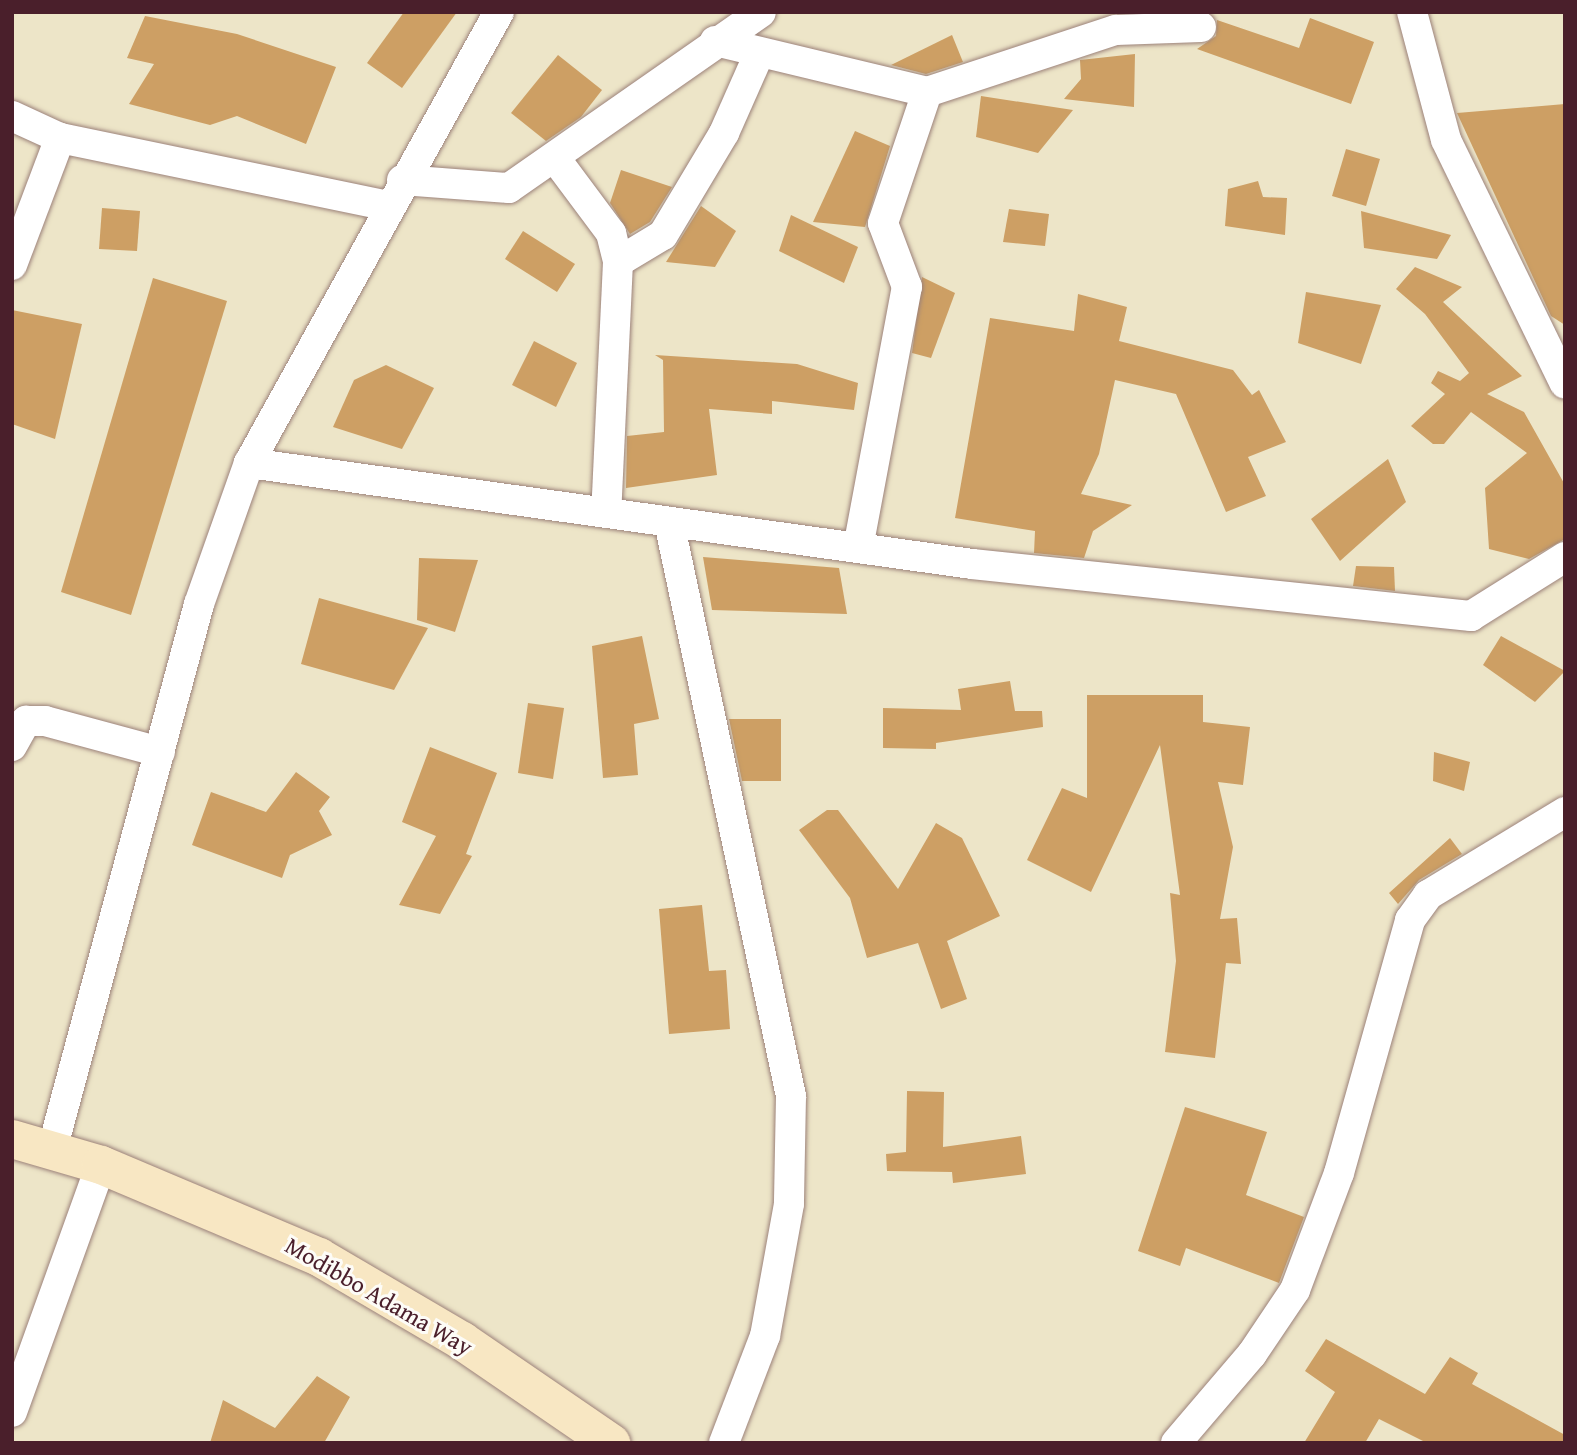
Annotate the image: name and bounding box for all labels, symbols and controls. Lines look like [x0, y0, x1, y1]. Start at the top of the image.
street label: Modibbo Adama Way [280, 1231, 478, 1361]

